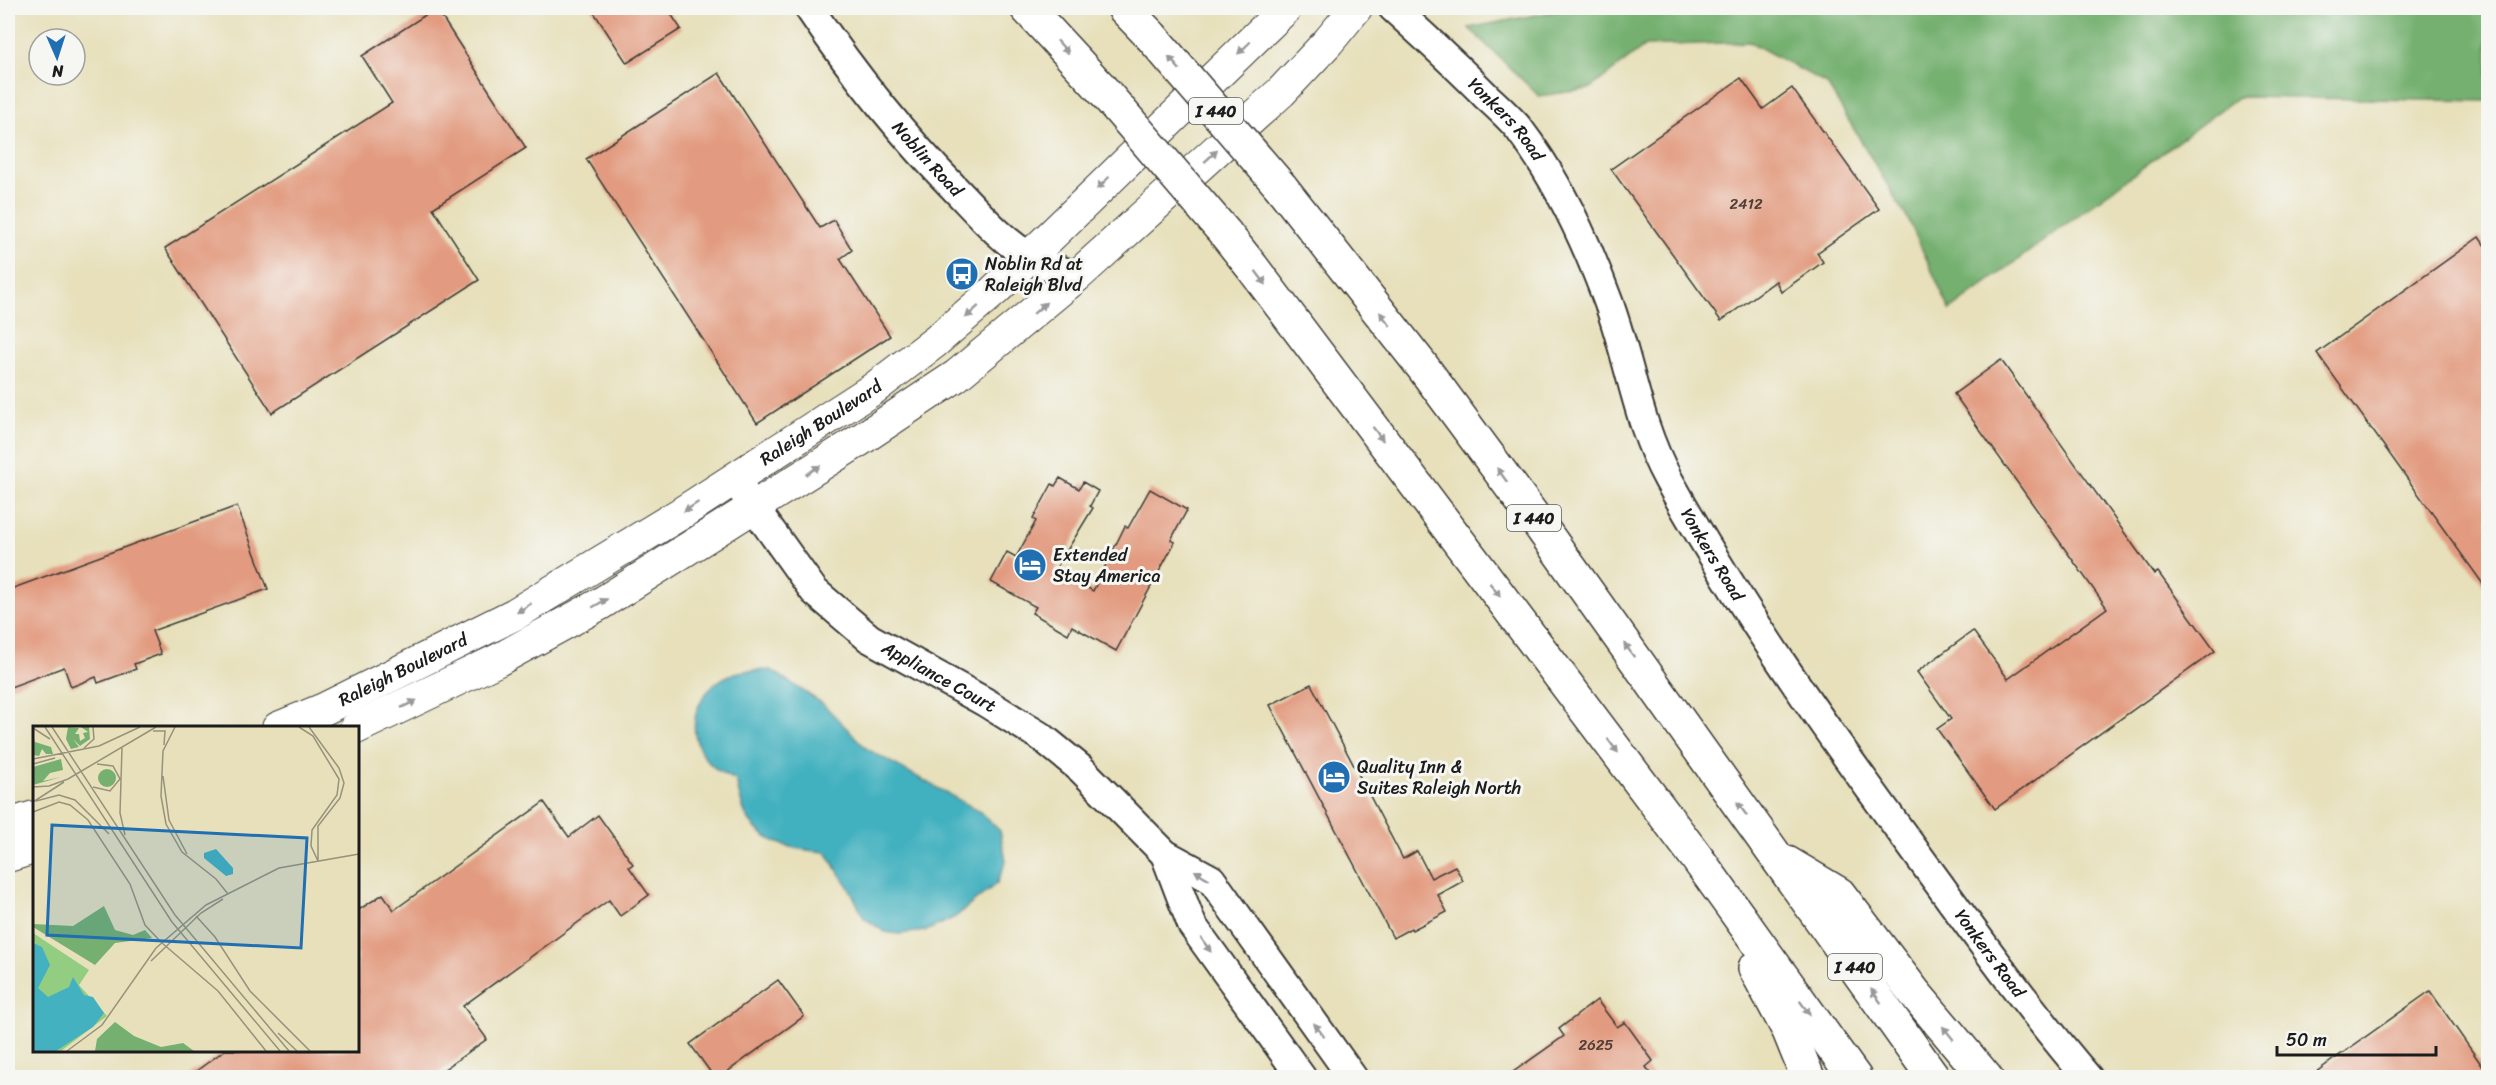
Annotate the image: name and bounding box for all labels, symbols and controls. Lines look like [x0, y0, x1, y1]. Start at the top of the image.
north arrow [27, 27, 87, 87]
one-way arrow [1056, 39, 1069, 54]
one-way arrow [1237, 41, 1251, 55]
one-way arrow [1168, 55, 1181, 71]
text: N [51, 57, 65, 86]
street label: Yonkers Road [1460, 70, 1554, 169]
road number: I 440 [1189, 98, 1243, 124]
street label: Noblin Road [884, 113, 972, 206]
one-way arrow [1203, 150, 1218, 163]
one-way arrow [1097, 176, 1111, 190]
house number: 2412 [1729, 191, 1763, 217]
place label: Noblin Rd at Raleigh Blvd [985, 248, 1083, 301]
bus stop icon: Noblin Rd at Raleigh Blvd [944, 256, 980, 292]
one-way arrow [1255, 271, 1267, 286]
one-way arrow [1032, 301, 1048, 314]
one-way arrow [965, 305, 980, 318]
one-way arrow [1380, 312, 1392, 327]
street label: Raleigh Boulevard [753, 370, 891, 474]
one-way arrow [1372, 427, 1384, 442]
one-way arrow [805, 464, 821, 475]
one-way arrow [1497, 468, 1509, 483]
one-way arrow [683, 501, 699, 512]
street label: Yonkers Road [1672, 502, 1754, 609]
road number: I 440 [1507, 505, 1561, 531]
place label: Extended Stay America [1053, 539, 1160, 592]
hotel icon: Extended Stay America [1012, 547, 1048, 583]
one-way arrow [1489, 583, 1501, 598]
one-way arrow [592, 598, 608, 609]
one-way arrow [516, 602, 532, 613]
street label: Raleigh Boulevard [333, 623, 475, 715]
street label: Appliance Court [875, 631, 1003, 722]
one-way arrow [1623, 643, 1635, 659]
one-way arrow [401, 699, 418, 708]
inset map [33, 726, 358, 1052]
one-way arrow [1606, 739, 1618, 754]
place label: Quality Inn & Suites Raleigh North [1357, 751, 1521, 804]
hotel icon: Quality Inn & Suites Raleigh North [1316, 759, 1352, 795]
one-way arrow [1737, 801, 1749, 816]
one-way arrow [1194, 869, 1210, 880]
street label: Yonkers Road [1946, 902, 2035, 1006]
one-way arrow [1200, 936, 1212, 952]
road number: I 440 [1828, 954, 1882, 980]
one-way arrow [1870, 988, 1882, 1004]
one-way arrow [1798, 1000, 1810, 1015]
scale bar [2277, 1019, 2436, 1057]
one-way arrow [1314, 1022, 1326, 1037]
text: 50 m [2286, 1024, 2327, 1056]
one-way arrow [1941, 1025, 1954, 1041]
house number: 2625 [1579, 1032, 1614, 1058]

